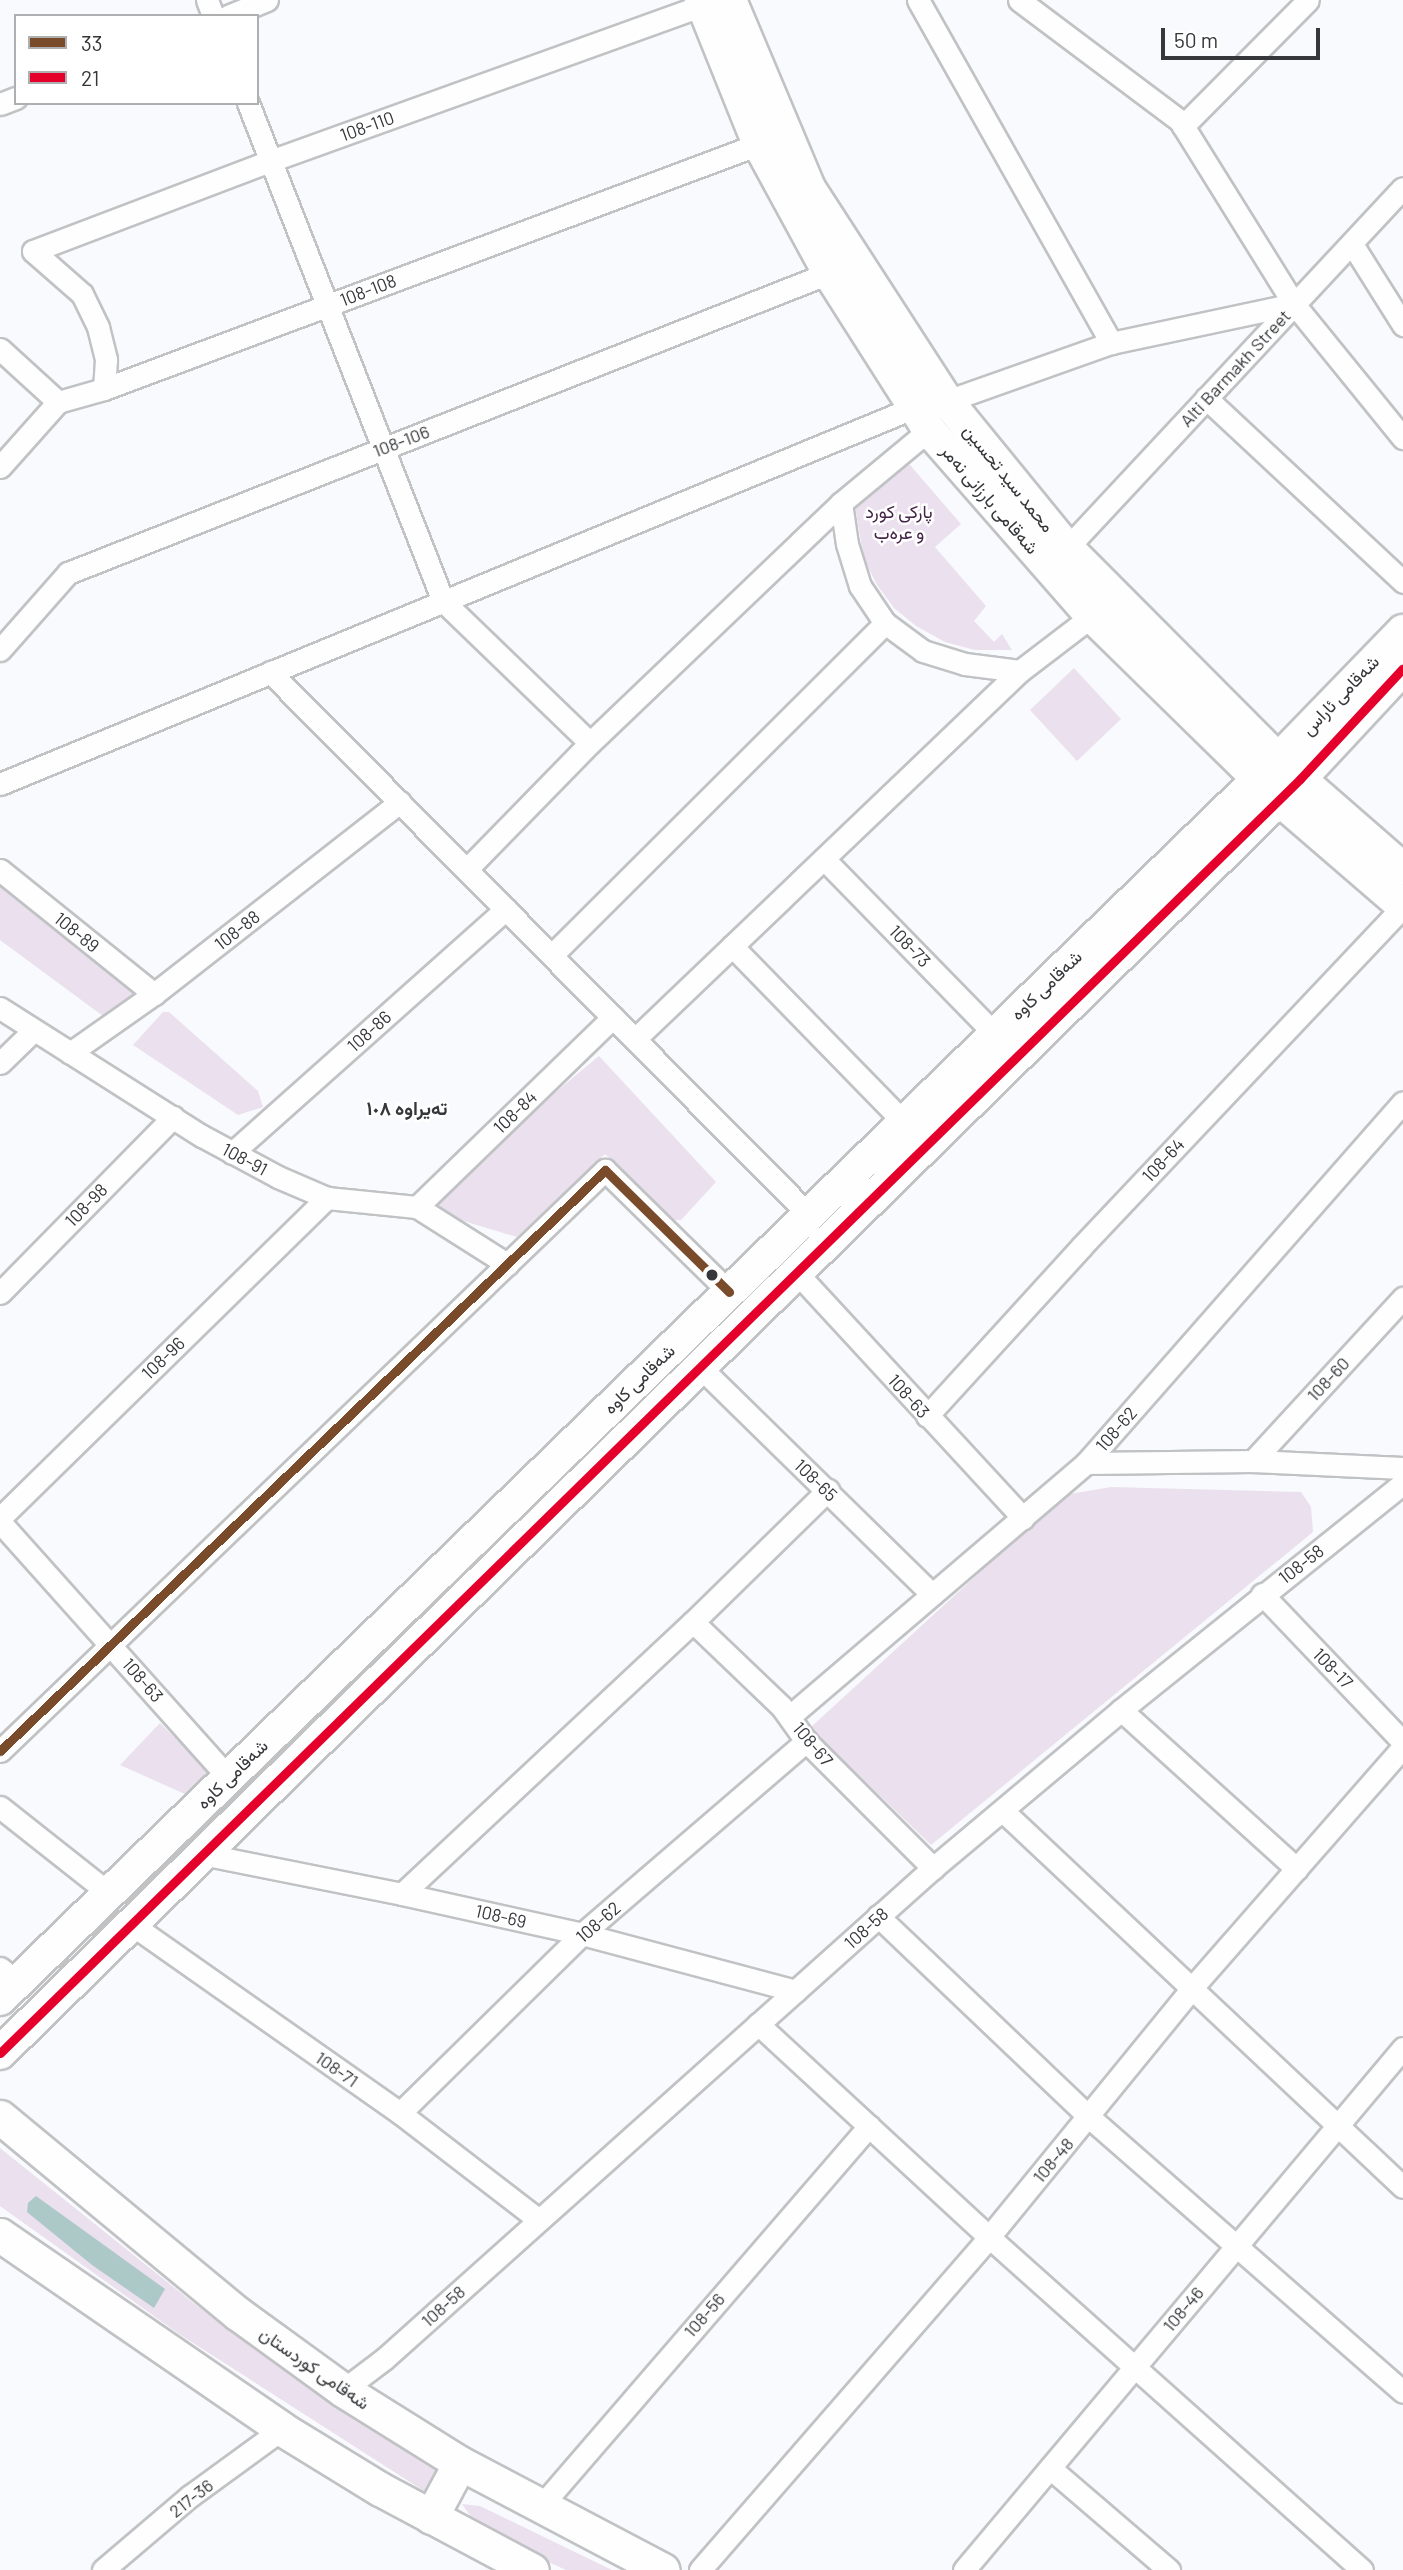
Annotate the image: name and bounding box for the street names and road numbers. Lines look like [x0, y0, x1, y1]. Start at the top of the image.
street label: 108-110 [337, 106, 397, 146]
street label: 108-108 [337, 269, 399, 311]
street label: Alti Barmakh Street [1175, 305, 1295, 431]
street label: 108-106 [370, 420, 432, 462]
street label: محمد سید تحسین [959, 420, 1059, 536]
street label: شەقامی بارزانی نەمر [937, 440, 1043, 558]
street label: شەقامی ئاراس [1297, 651, 1383, 739]
street label: 108-88 [210, 906, 264, 954]
street label: 108-89 [50, 907, 104, 957]
street label: 108-73 [885, 920, 935, 972]
street label: شەقامی کاوە [1006, 946, 1086, 1024]
street label: 108-86 [343, 1006, 395, 1056]
street label: 108-84 [489, 1086, 541, 1138]
street label: 108-64 [1137, 1134, 1189, 1186]
street label: 108-91 [219, 1138, 271, 1180]
street label: 108-98 [60, 1179, 112, 1231]
street label: 108-96 [137, 1332, 189, 1384]
street label: شەقامی کاوە [599, 1340, 679, 1418]
street label: 108-60 [1302, 1352, 1354, 1406]
street label: 108-63 [884, 1370, 934, 1422]
street label: 108-62 [1091, 1402, 1141, 1456]
street label: 108-65 [790, 1454, 842, 1506]
street label: 108-58 [1274, 1540, 1328, 1588]
street label: 108-17 [1309, 1643, 1357, 1693]
street label: 108-63 [118, 1653, 168, 1707]
street label: 108-67 [788, 1718, 838, 1770]
street label: شەقامی کاوە [192, 1735, 272, 1813]
street label: 108-62 [571, 1897, 625, 1947]
street label: 108-69 [473, 1900, 529, 1932]
street label: 108-58 [840, 1903, 892, 1953]
street label: 108-71 [311, 2047, 363, 2091]
street label: 108-48 [1028, 2133, 1078, 2187]
street label: 108-58 [417, 2281, 469, 2331]
street label: 108-46 [1158, 2282, 1208, 2336]
street label: 108-56 [679, 2288, 729, 2342]
street label: شەقامی کوردستان [256, 2322, 374, 2414]
street label: 217-36 [165, 2474, 217, 2522]

